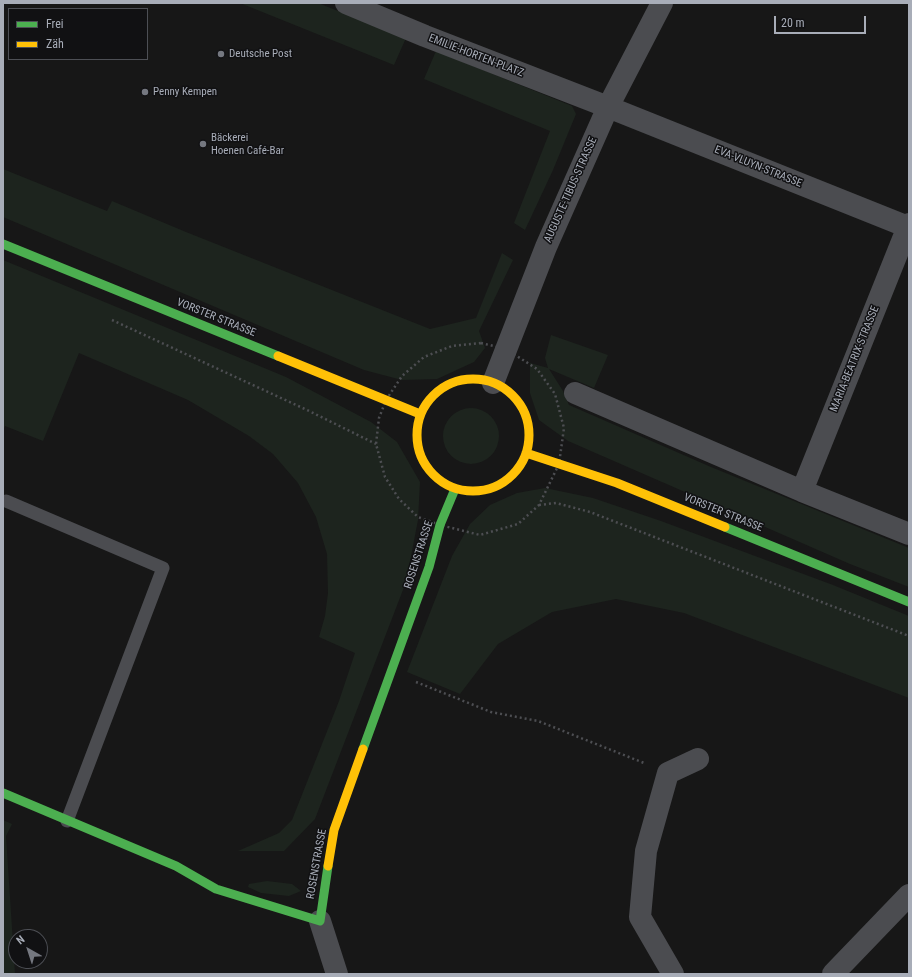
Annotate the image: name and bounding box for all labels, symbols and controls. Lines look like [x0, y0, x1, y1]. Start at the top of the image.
legend [8, 8, 148, 60]
scale bar [776, 8, 868, 34]
text: 20 m [781, 16, 805, 30]
text: Frei [46, 17, 64, 31]
street label: EMILIE-HORTEN-PLATZ [427, 32, 525, 80]
text: Zäh [46, 37, 64, 51]
place label: Deutsche Post [229, 47, 292, 61]
marker: Deutsche Post [216, 49, 226, 59]
place label: Penny Kempen [153, 85, 217, 99]
marker: Penny Kempen [140, 87, 150, 97]
place label: Bäckerei Hoenen Café-Bar [211, 131, 284, 157]
street label: AUGUSTE-TIBUS-STRASSE [542, 135, 600, 245]
marker: Bäckerei Hoenen Café-Bar [198, 139, 208, 149]
street label: EVA-VLUYN-STRASSE [712, 143, 804, 191]
street label: VORSTER STRASSE [174, 296, 258, 340]
street label: MARIA-BEATRIX-STRASSE [828, 304, 882, 414]
street label: VORSTER STRASSE [681, 491, 765, 535]
street label: ROSENSTRASSE [402, 519, 436, 591]
street label: ROSENSTRASSE [304, 828, 330, 900]
north arrow [8, 929, 48, 969]
text: N [14, 933, 27, 947]

